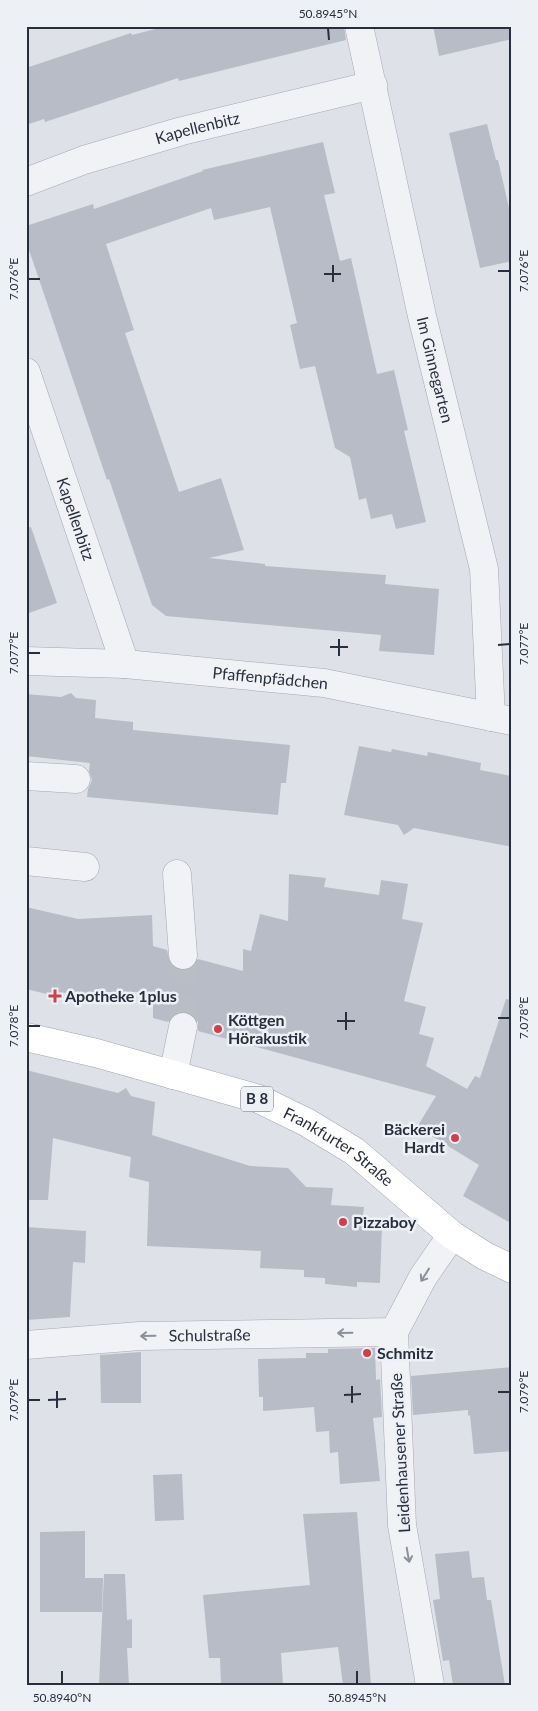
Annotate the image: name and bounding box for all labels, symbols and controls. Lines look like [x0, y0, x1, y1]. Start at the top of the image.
text: 50.8945°N [299, 6, 357, 21]
street label: Kapellenbitz [153, 107, 242, 147]
text: 7.076°E [516, 250, 531, 292]
text: 7.076°E [6, 258, 21, 300]
street label: Im Ginnegarten [413, 315, 458, 425]
street label: Kapellenbitz [53, 475, 99, 563]
text: 7.077°E [516, 623, 531, 665]
text: 7.077°E [6, 632, 21, 674]
street label: Pfaffenpfädchen [212, 662, 329, 692]
place label: Apotheke 1plus [64, 986, 177, 1005]
marker: Apotheke 1plus [49, 990, 61, 1002]
text: 7.078°E [516, 997, 531, 1039]
text: 7.078°E [6, 1005, 21, 1047]
place label: Köttgen Hörakustik [228, 1010, 307, 1047]
marker: Köttgen Hörakustik [212, 1023, 224, 1035]
road number: B 8 [241, 1086, 273, 1112]
street label: Frankfurter Straße [281, 1103, 398, 1190]
place label: Bäckerei Hardt [384, 1119, 445, 1156]
marker: Bäckerei Hardt [449, 1132, 461, 1144]
place label: Pizzaboy [353, 1212, 417, 1231]
marker: Pizzaboy [337, 1216, 349, 1228]
one-way arrow [419, 1268, 429, 1282]
street label: Schulstraße [168, 1324, 251, 1345]
one-way arrow [337, 1328, 354, 1338]
one-way arrow [140, 1331, 156, 1340]
place label: Schmitz [377, 1343, 433, 1362]
marker: Schmitz [361, 1347, 373, 1359]
text: 7.079°E [516, 1371, 531, 1413]
street label: Leidenhausener Straße [386, 1373, 413, 1533]
text: 7.079°E [6, 1379, 21, 1421]
one-way arrow [403, 1547, 413, 1563]
text: 50.8940°N [33, 1690, 91, 1705]
text: 50.8945°N [328, 1690, 386, 1705]

